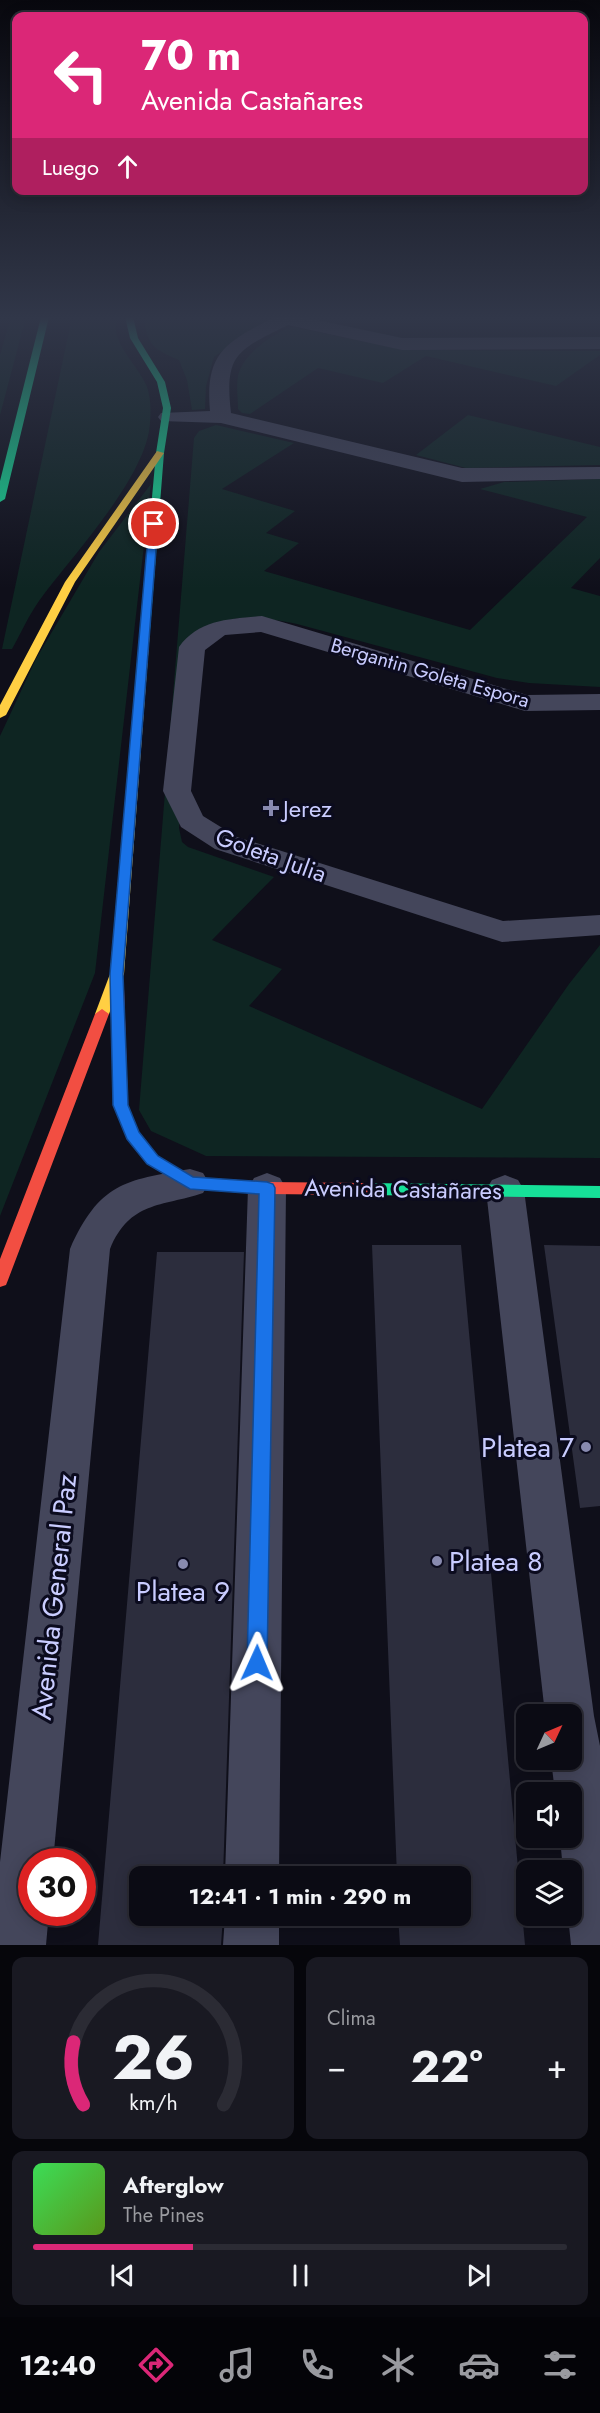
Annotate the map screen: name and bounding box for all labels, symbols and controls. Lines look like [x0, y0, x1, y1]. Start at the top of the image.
text: 70 m [141, 25, 241, 86]
icon: left [42, 36, 120, 114]
text: Avenida Castañares [141, 81, 363, 120]
icon: ahead [111, 150, 144, 183]
text: Luego [42, 151, 99, 183]
pin [128, 498, 179, 549]
icon: arrive [137, 507, 170, 540]
street label: Bergantin Goleta Espora [327, 631, 533, 715]
place label: Jerez [280, 791, 332, 826]
marker: Jerez [264, 801, 278, 815]
street label: Goleta Julia [211, 819, 331, 891]
street label: Avenida Castañares [304, 1170, 502, 1208]
place label: Platea 7 [481, 1427, 574, 1468]
marker: Platea 7 [579, 1440, 593, 1454]
street label: Avenida General Paz [21, 1472, 87, 1722]
place label: Platea 8 [449, 1541, 543, 1582]
marker: Platea 8 [430, 1554, 444, 1568]
marker: Platea 9 [176, 1557, 190, 1571]
place label: Platea 9 [136, 1571, 230, 1612]
position arrow [225, 1631, 289, 1695]
north arrow [516, 1704, 582, 1770]
map controls [516, 1704, 582, 1926]
button: sound [516, 1782, 582, 1848]
speed limit sign: 30 [18, 1848, 96, 1926]
button: layers [516, 1860, 582, 1926]
text: 12:41 · 1 min · 290 m [189, 1880, 411, 1912]
text: Clima [327, 2004, 376, 2033]
text: 26 [112, 2012, 194, 2102]
text: 22° [410, 2034, 483, 2099]
text: − [327, 2043, 346, 2090]
text: + [547, 2043, 567, 2090]
text: km/h [129, 2087, 177, 2118]
text: Afterglow [123, 2169, 224, 2201]
text: The Pines [123, 2201, 204, 2230]
icon: previous [106, 2259, 139, 2292]
icon: pause [284, 2259, 317, 2292]
icon: next [462, 2259, 495, 2292]
icon: directions [135, 2344, 177, 2386]
icon: music [216, 2344, 258, 2386]
icon: phone [296, 2344, 338, 2386]
icon: climate [377, 2344, 419, 2386]
icon: car [458, 2344, 500, 2386]
icon: filters [539, 2344, 581, 2386]
text: 12:40 [19, 2346, 96, 2385]

